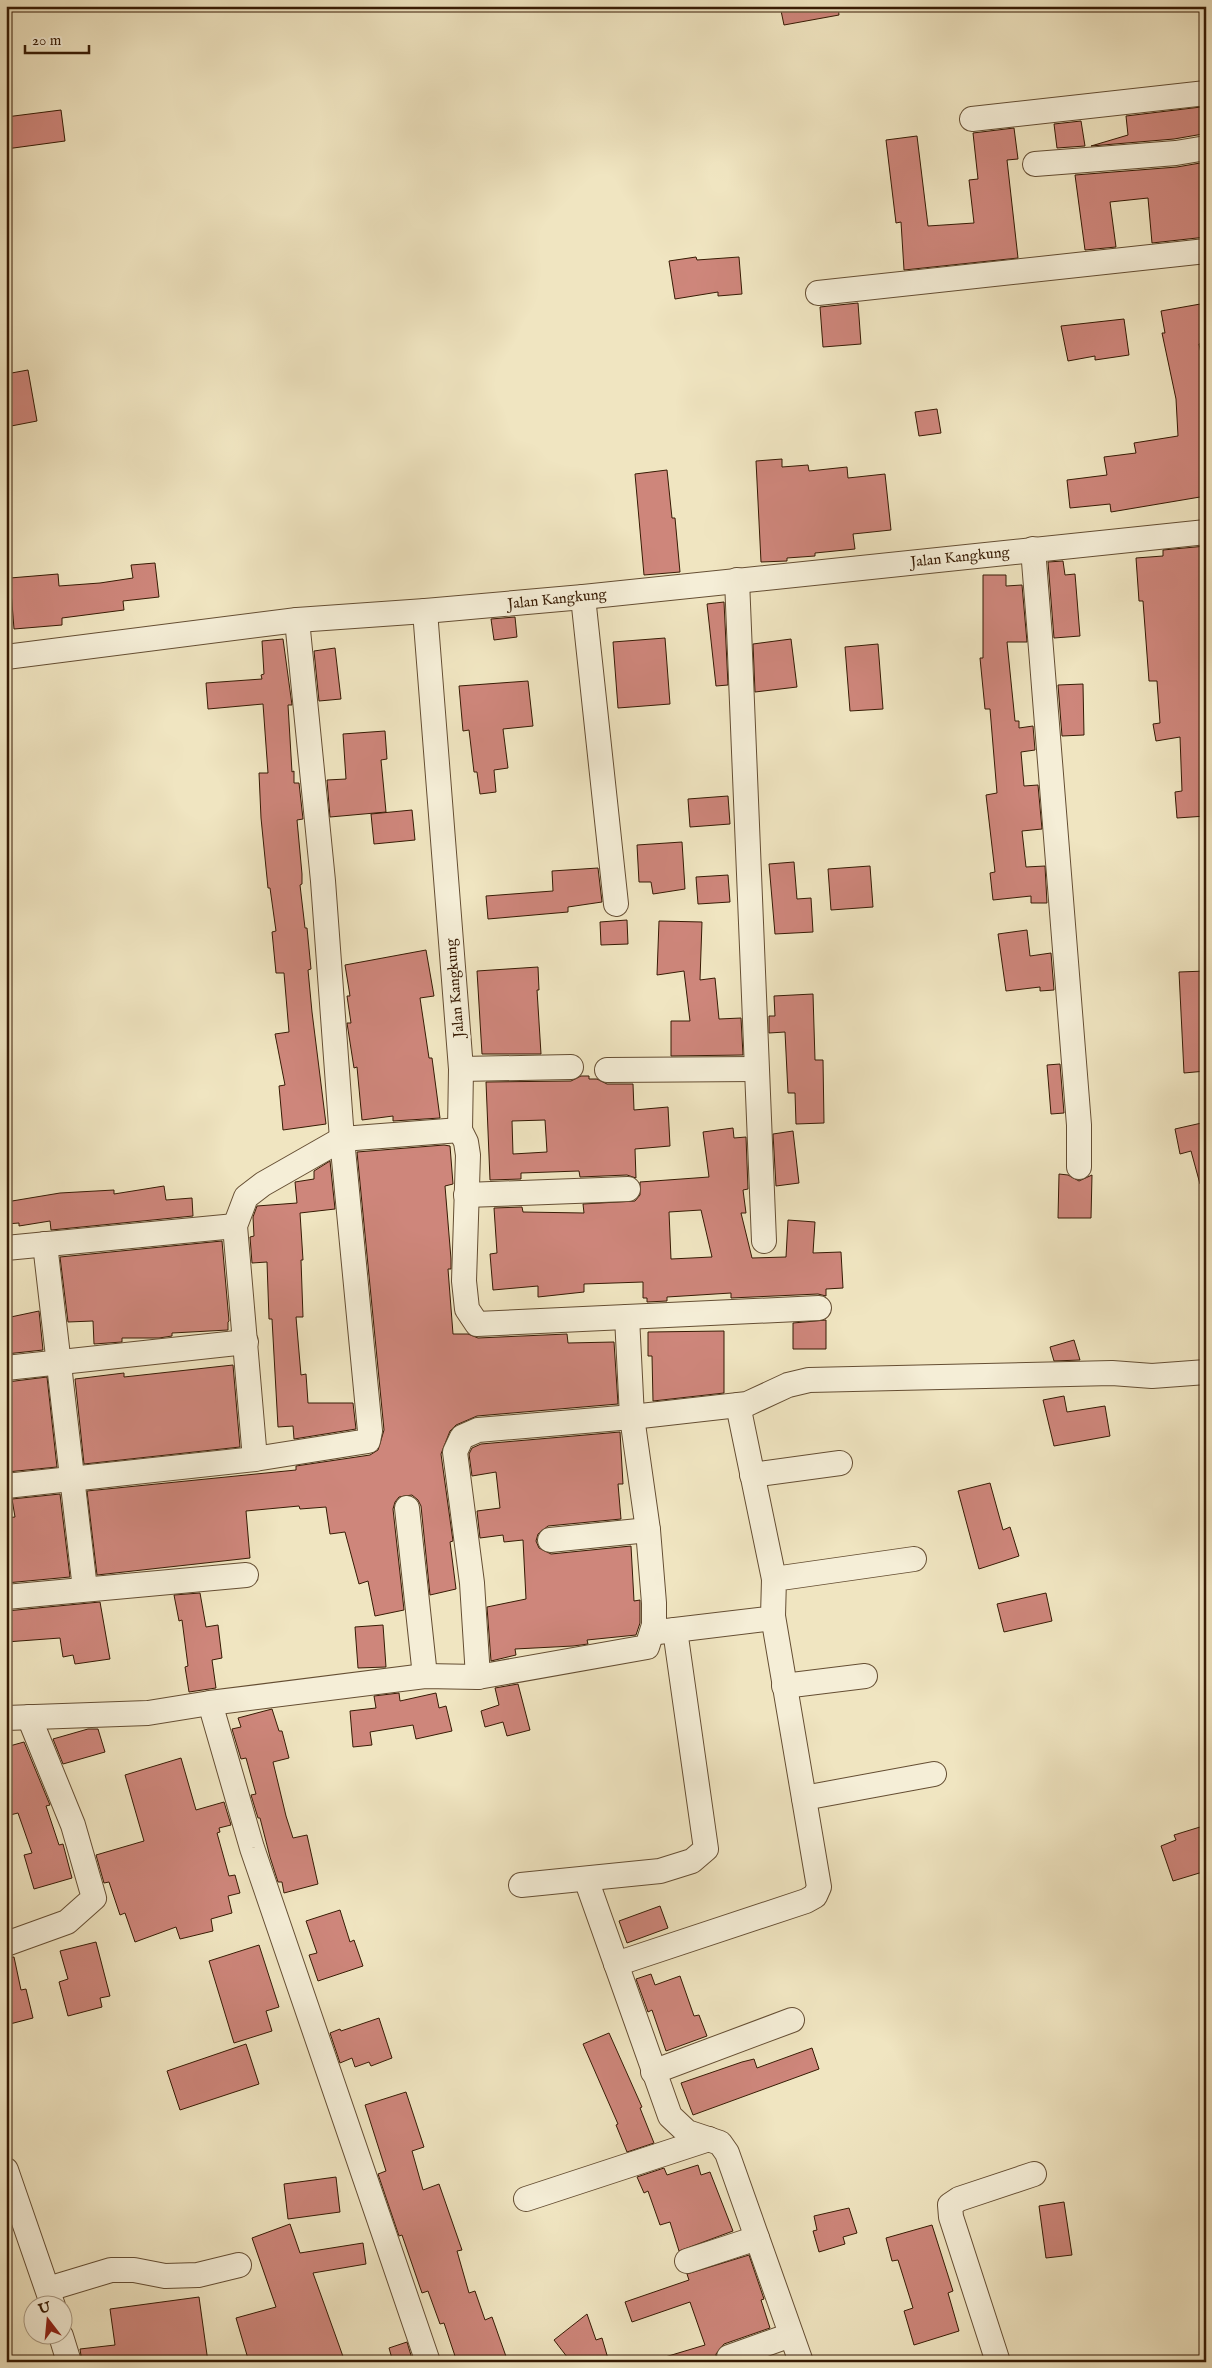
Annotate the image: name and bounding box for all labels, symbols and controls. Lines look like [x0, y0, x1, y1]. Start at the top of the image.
scale bar [25, 22, 89, 54]
text: 20 m [32, 31, 62, 50]
street label: Jalan Kangkung [908, 542, 1011, 572]
street label: Jalan Kangkung [505, 584, 608, 614]
street label: Jalan Kangkung [441, 937, 469, 1040]
north arrow [22, 2296, 72, 2346]
text: U [36, 2298, 54, 2319]

